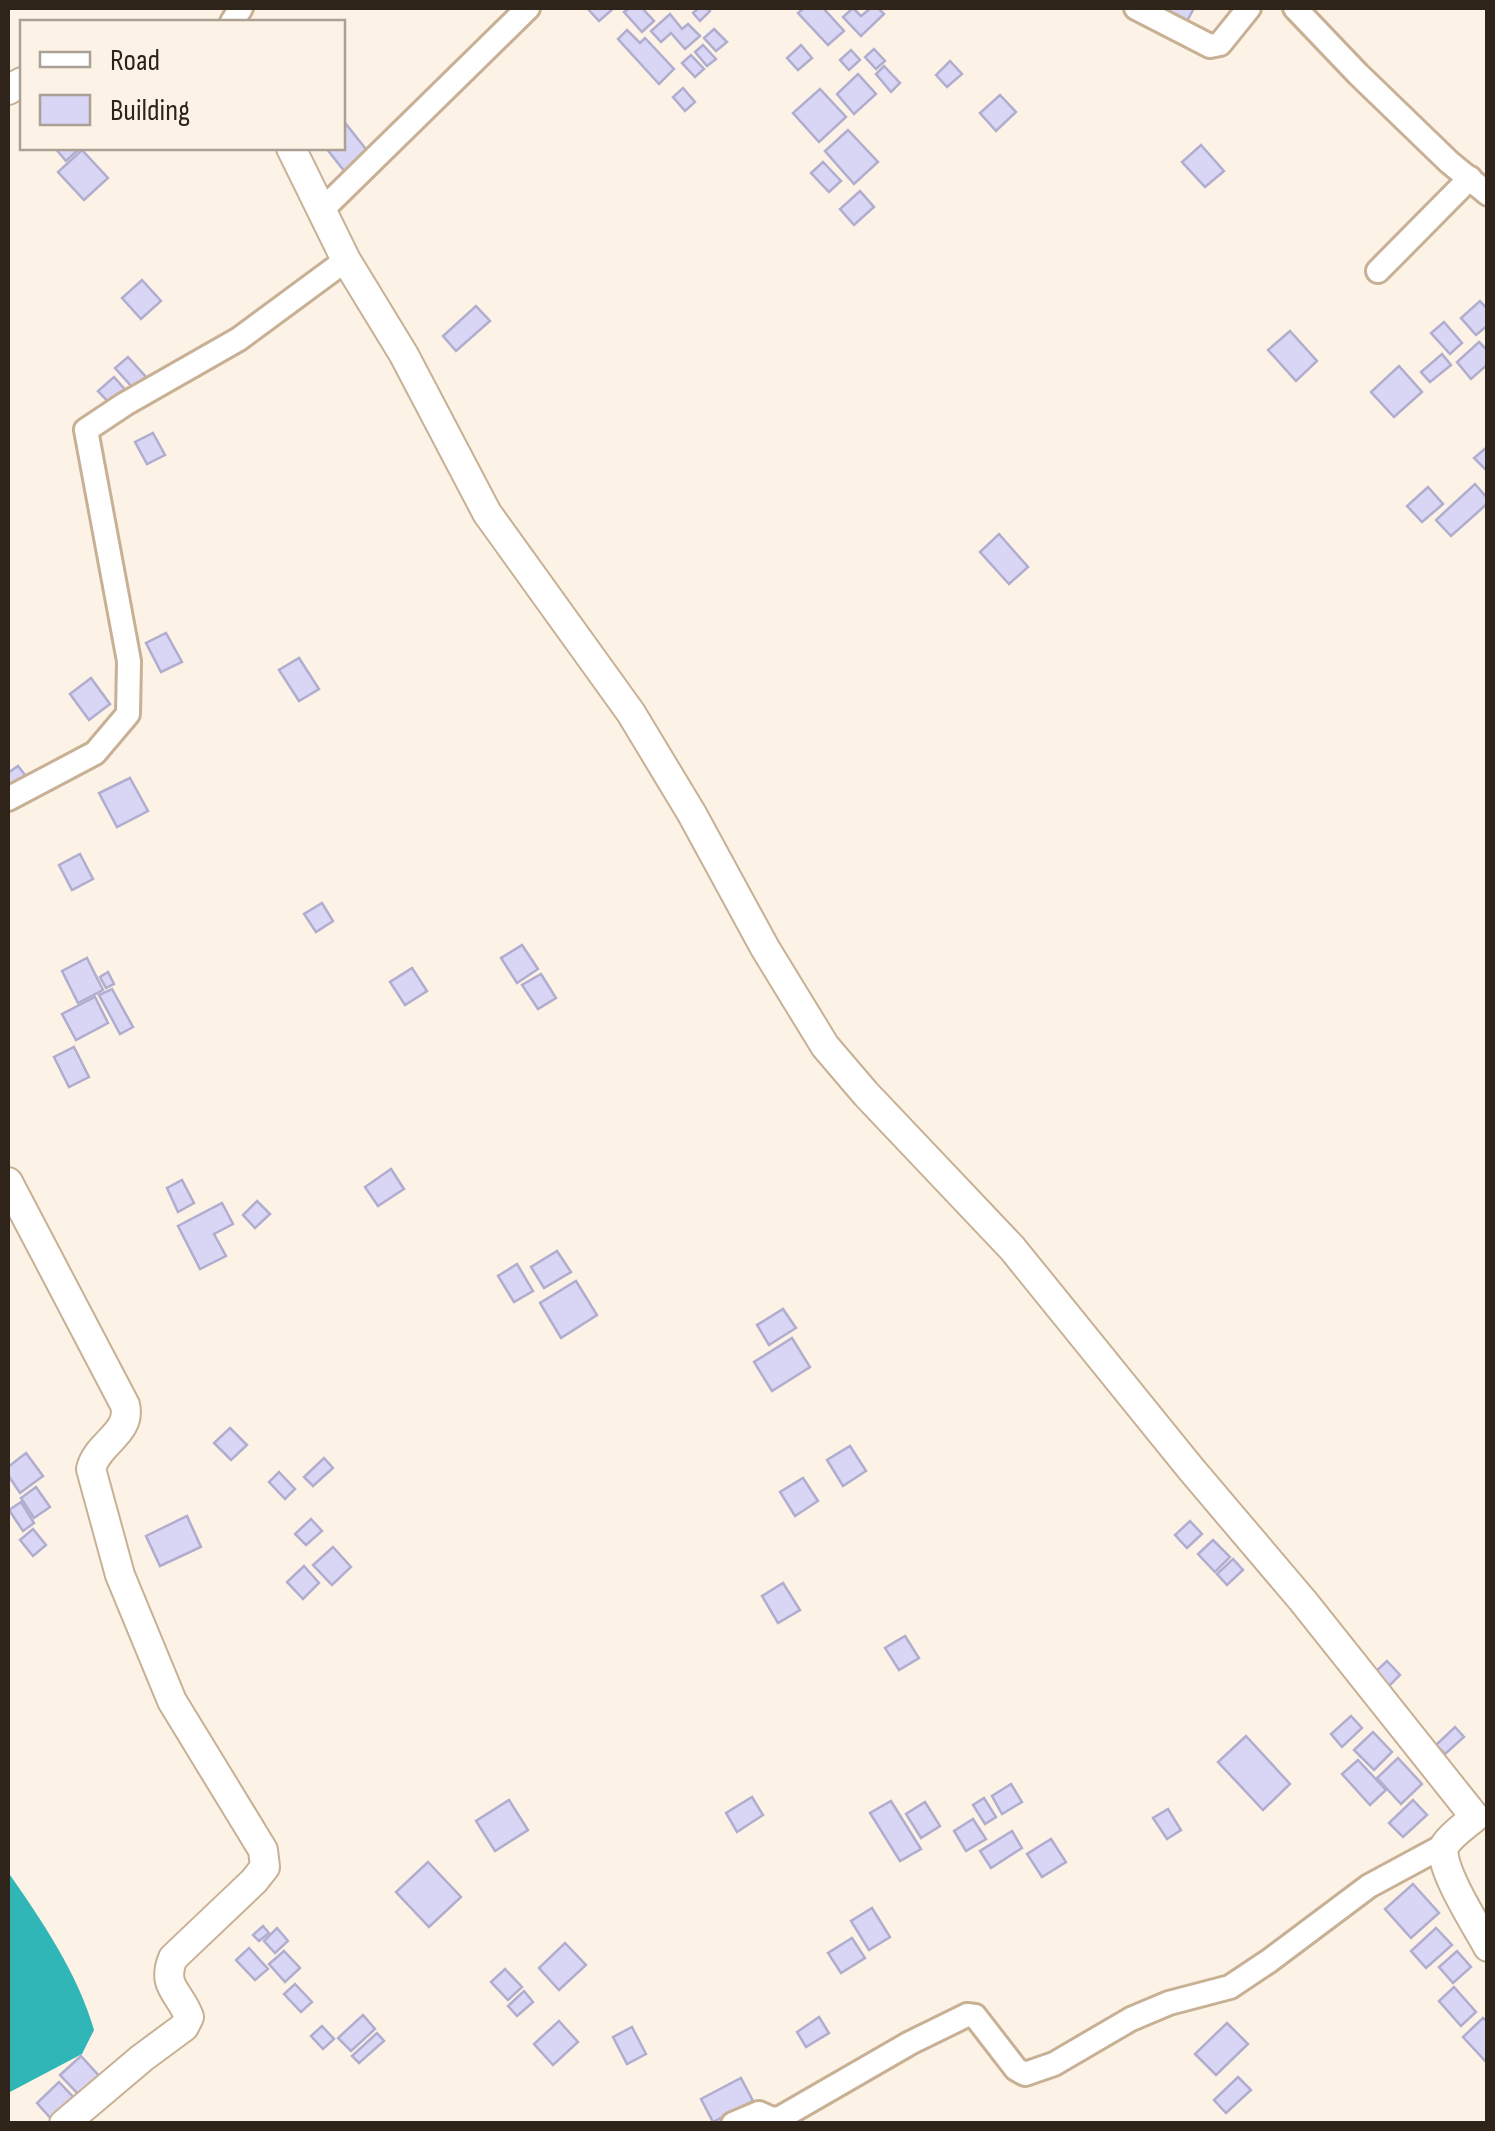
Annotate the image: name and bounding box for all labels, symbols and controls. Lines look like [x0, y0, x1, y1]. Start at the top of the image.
legend [20, 20, 345, 150]
text: Road [110, 43, 160, 79]
text: Building [110, 93, 190, 129]

